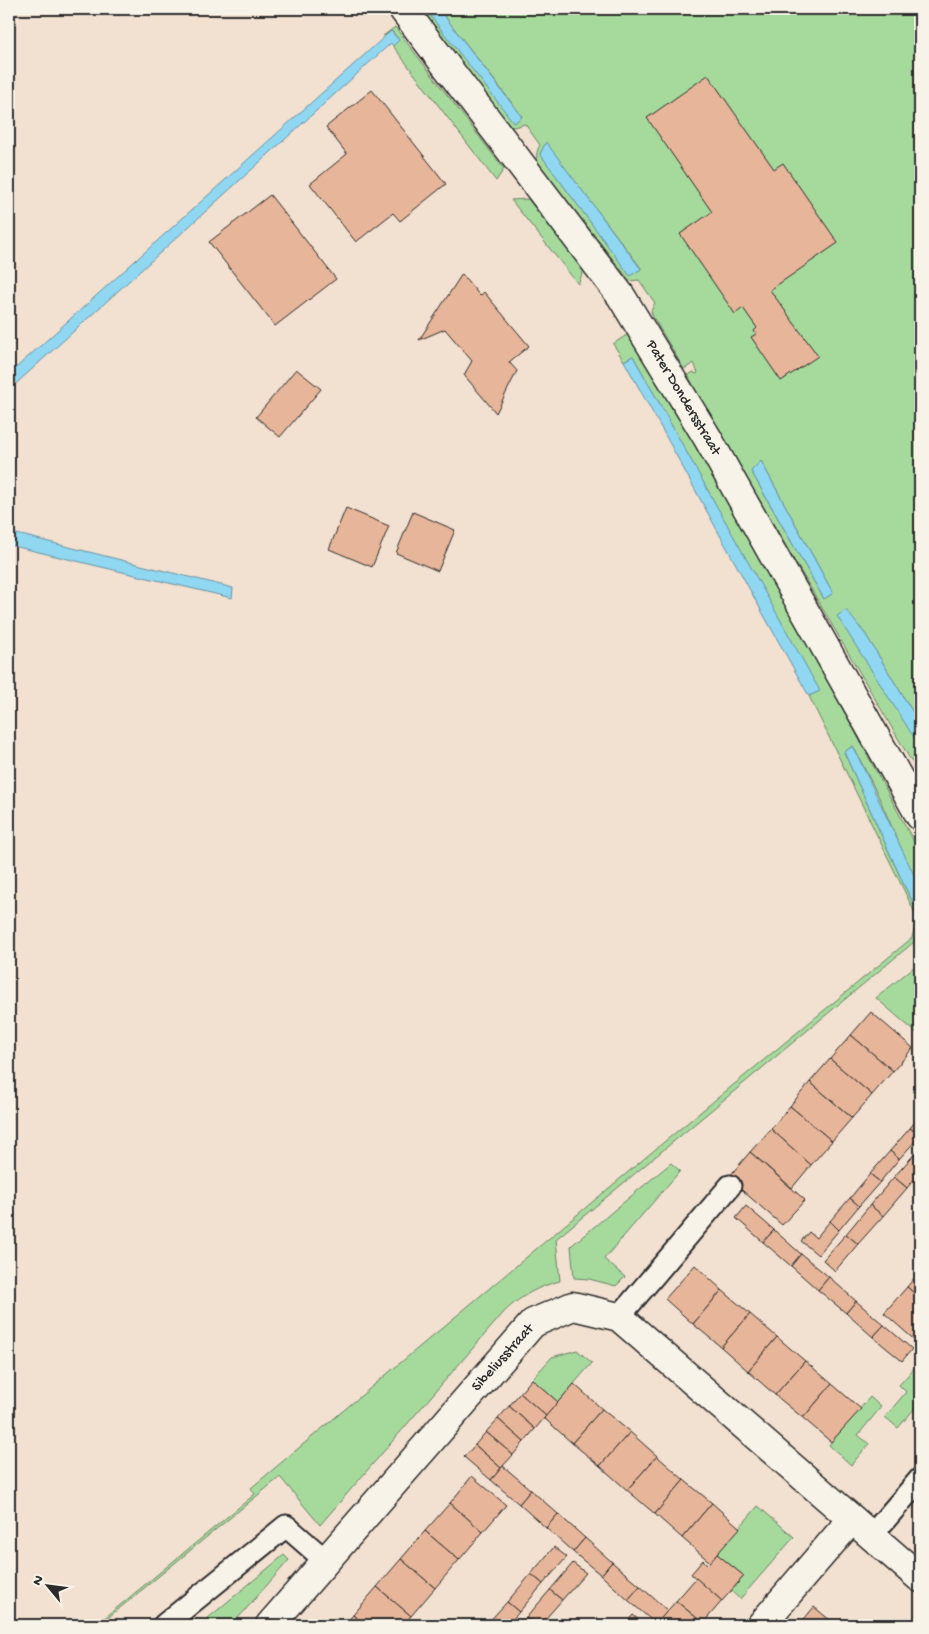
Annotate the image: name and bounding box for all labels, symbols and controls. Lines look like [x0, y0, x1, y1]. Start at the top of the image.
street label: Pater Dondersstraat [641, 336, 725, 460]
street label: Sibeliusstraat [468, 1319, 539, 1396]
north arrow [22, 1562, 72, 1612]
text: N [29, 1573, 48, 1589]

